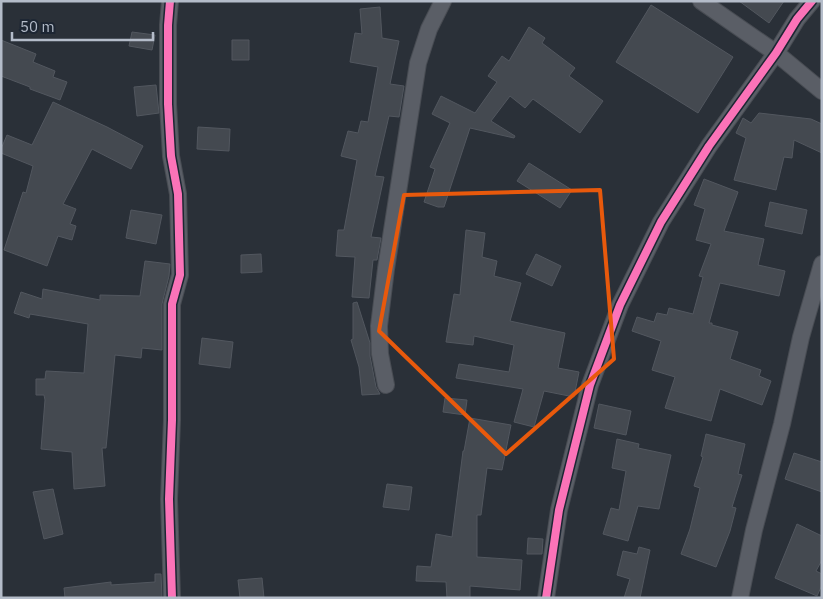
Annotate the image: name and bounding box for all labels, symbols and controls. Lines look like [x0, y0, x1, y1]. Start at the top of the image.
scale bar [12, 10, 154, 42]
text: 50 m [20, 17, 55, 36]

